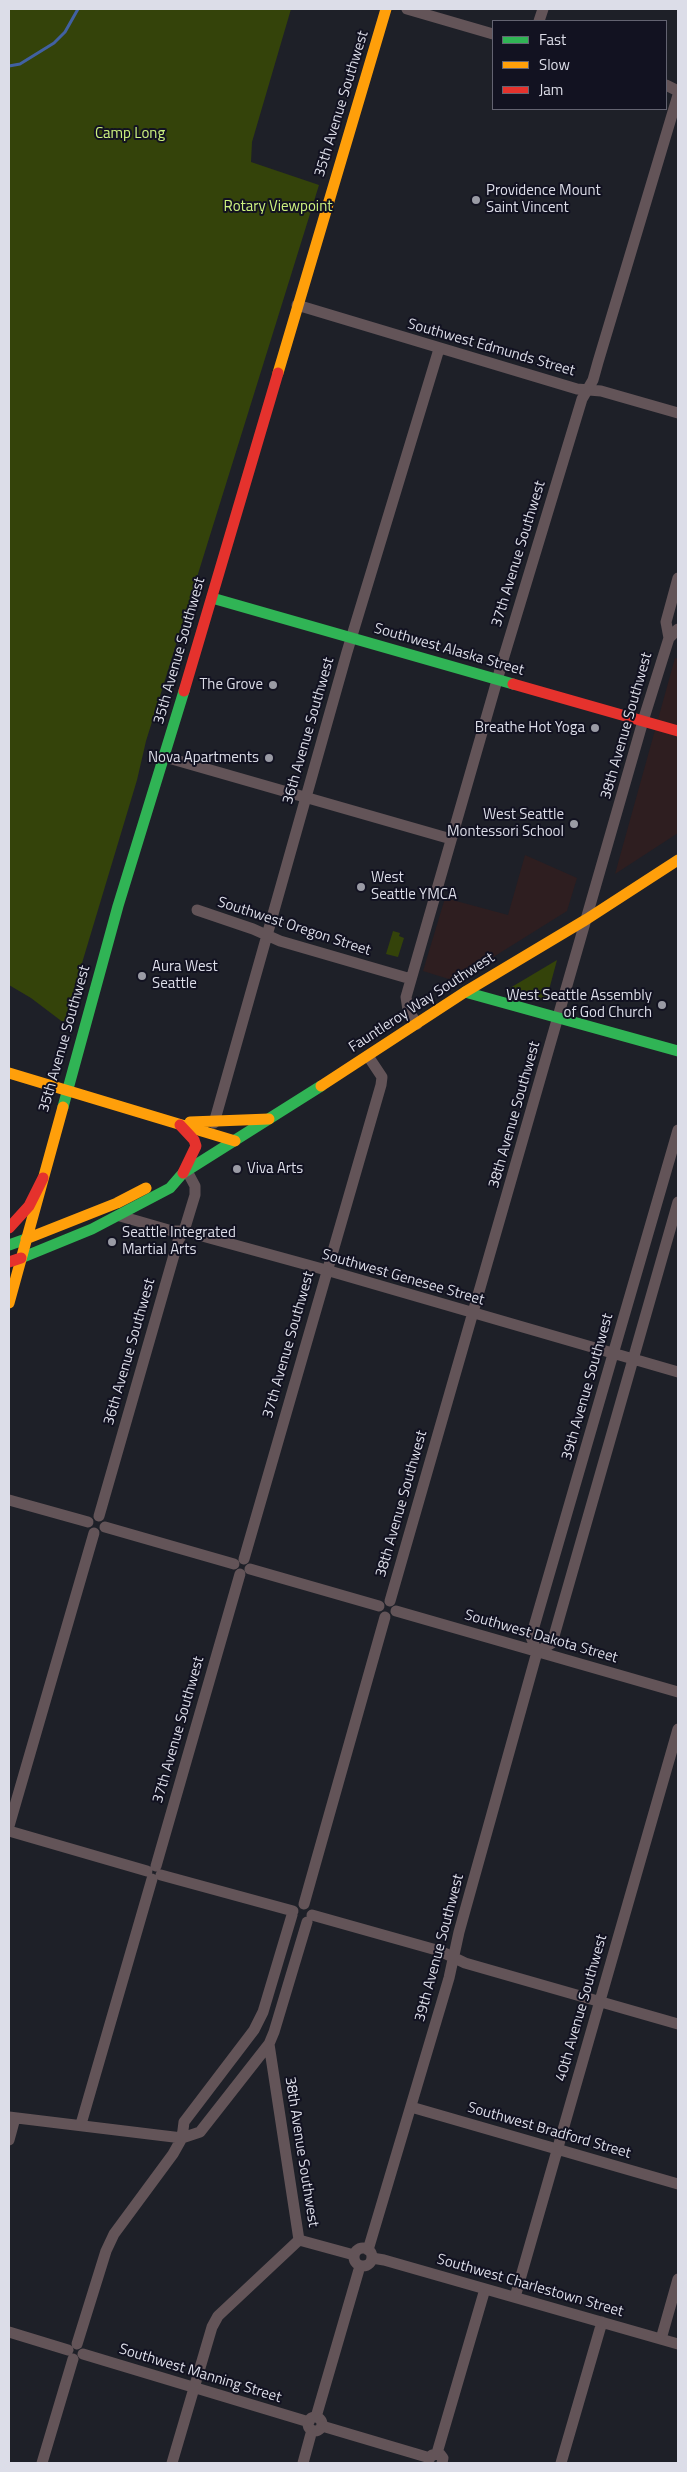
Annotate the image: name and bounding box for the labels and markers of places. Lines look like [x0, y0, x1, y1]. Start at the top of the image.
place label: Providence Mount Saint Vincent [486, 182, 601, 217]
marker: Providence Mount Saint Vincent [470, 194, 482, 206]
place label: The Grove [199, 676, 263, 694]
marker: The Grove [267, 679, 279, 691]
place label: Breathe Hot Yoga [475, 719, 585, 737]
marker: Breathe Hot Yoga [589, 722, 601, 734]
place label: Nova Apartments [148, 749, 259, 767]
marker: Nova Apartments [263, 752, 275, 764]
place label: West Seattle Montessori School [447, 806, 564, 841]
marker: West Seattle Montessori School [568, 818, 580, 830]
place label: West Seattle YMCA [371, 869, 457, 904]
marker: West Seattle YMCA [355, 881, 367, 893]
place label: Aura West Seattle [152, 958, 218, 993]
marker: Aura West Seattle [136, 970, 148, 982]
place label: West Seattle Assembly of God Church [506, 987, 652, 1022]
marker: West Seattle Assembly of God Church [656, 999, 668, 1011]
place label: Viva Arts [247, 1160, 303, 1178]
marker: Viva Arts [231, 1163, 243, 1175]
place label: Seattle Integrated Martial Arts [122, 1224, 236, 1259]
marker: Seattle Integrated Martial Arts [106, 1236, 118, 1248]

